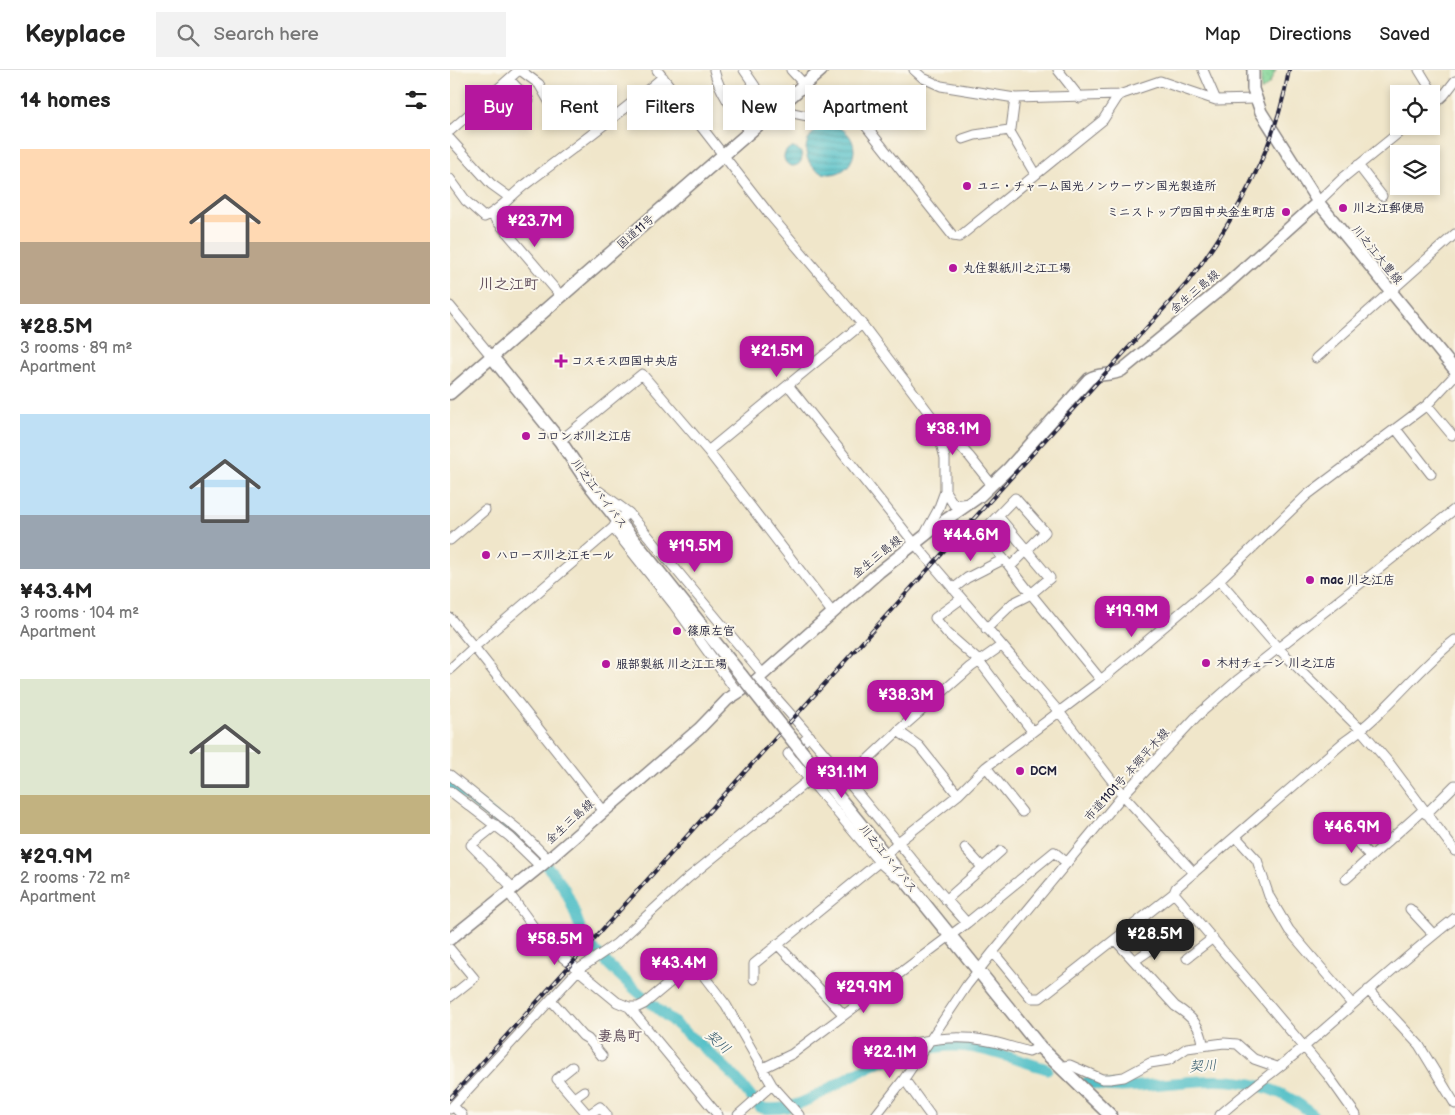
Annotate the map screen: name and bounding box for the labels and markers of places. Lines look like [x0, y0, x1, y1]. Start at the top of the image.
place label: ユニ・チャーム国光ノンウーヴン国光製造所 [977, 179, 1217, 194]
marker: ユニ・チャーム国光ノンウーヴン国光製造所 [961, 180, 973, 192]
place label: 川之江郵便局 [1353, 201, 1425, 216]
marker: 川之江郵便局 [1337, 202, 1349, 214]
place label: ミニストップ四国中央金生町店 [1107, 205, 1276, 220]
pin: ¥23.7M [494, 206, 576, 248]
marker: ミニストップ四国中央金生町店 [1280, 206, 1292, 218]
place label: 丸住製紙川之江工場 [963, 261, 1071, 276]
marker: 丸住製紙川之江工場 [947, 262, 959, 274]
pin: ¥21.5M [736, 336, 818, 378]
place label: コスモス四国中央店 [571, 354, 679, 369]
marker: コスモス四国中央店 [555, 355, 567, 367]
pin: ¥38.1M [912, 414, 994, 456]
place label: コロンボ川之江店 [536, 429, 632, 444]
marker: コロンボ川之江店 [520, 430, 532, 442]
pin: ¥44.6M [930, 520, 1012, 562]
pin: ¥19.5M [654, 530, 736, 573]
place label: ハローズ川之江モール [496, 548, 615, 563]
marker: ハローズ川之江モール [480, 549, 492, 561]
place label: mac 川之江店 [1320, 573, 1395, 588]
marker: mac 川之江店 [1304, 574, 1316, 586]
pin: ¥19.9M [1091, 596, 1173, 638]
place label: 篠原左官 [687, 624, 735, 639]
marker: 篠原左官 [671, 625, 683, 637]
place label: 木村チェーン 川之江店 [1216, 656, 1336, 671]
place label: 服部製紙 川之江工場 [616, 657, 727, 672]
marker: 木村チェーン 川之江店 [1200, 657, 1212, 669]
marker: 服部製紙 川之江工場 [600, 658, 612, 670]
pin: ¥38.3M [865, 680, 947, 722]
pin: ¥31.1M [801, 756, 883, 799]
place label: DCM [1030, 764, 1057, 779]
marker: DCM [1014, 765, 1026, 777]
pin: ¥46.9M [1311, 812, 1393, 854]
pin: ¥28.5M [1114, 918, 1196, 961]
pin: ¥58.5M [514, 924, 596, 966]
pin: ¥43.4M [638, 948, 720, 990]
pin: ¥29.9M [823, 972, 905, 1014]
pin: ¥22.1M [849, 1036, 931, 1079]

